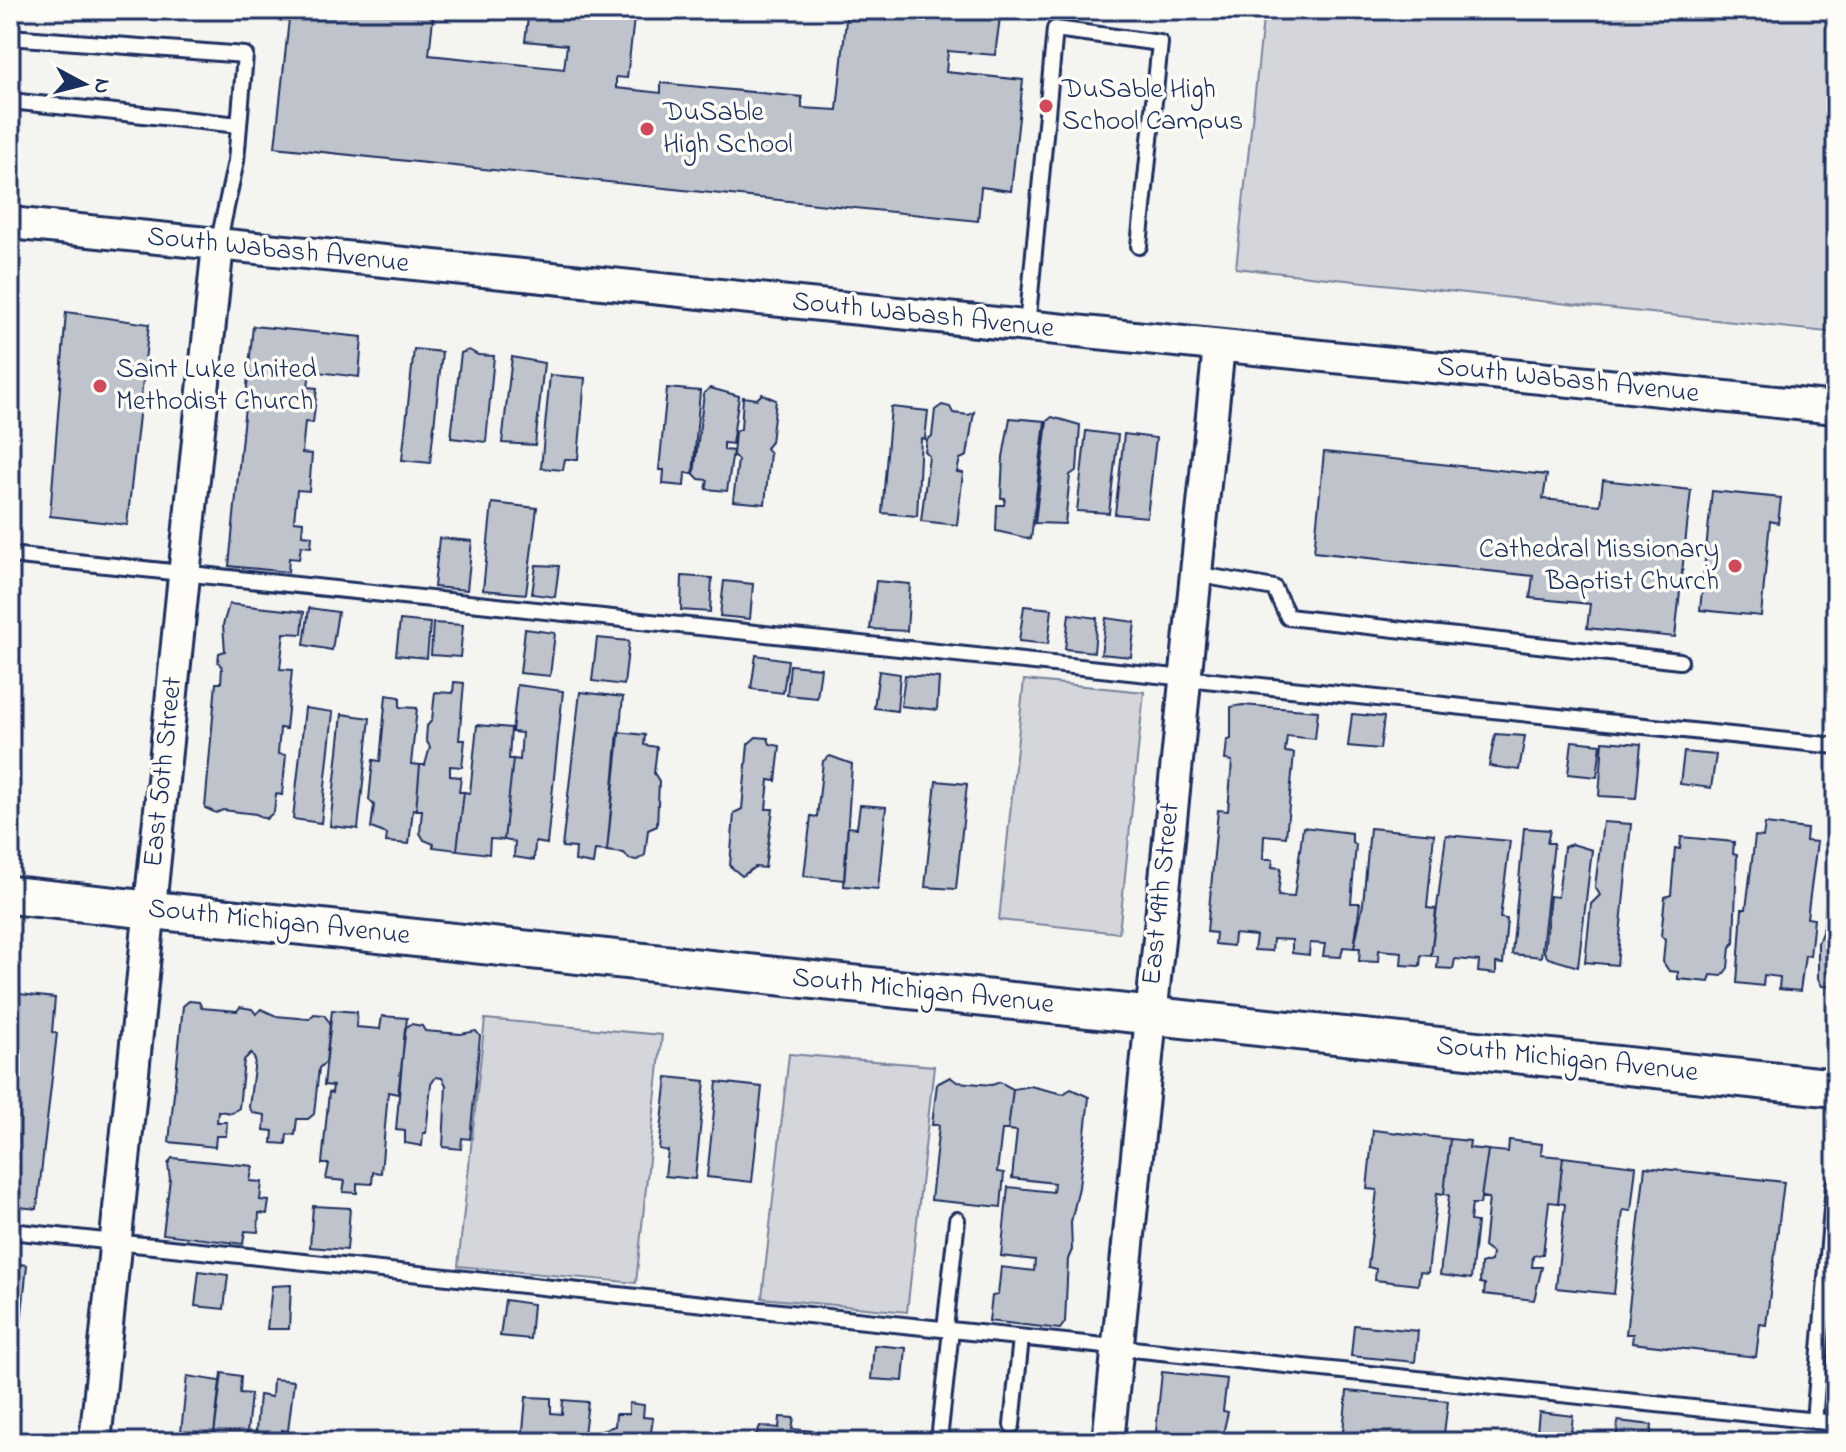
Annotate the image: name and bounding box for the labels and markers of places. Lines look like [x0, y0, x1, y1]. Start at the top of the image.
place label: DuSable High School Campus [1061, 70, 1243, 143]
place label: DuSable High School [662, 93, 793, 166]
marker: DuSable High School Campus [1037, 97, 1055, 115]
marker: DuSable High School [638, 120, 656, 138]
place label: Saint Luke United Methodist Church [116, 350, 317, 423]
marker: Saint Luke United Methodist Church [91, 377, 109, 395]
place label: Cathedral Missionary Baptist Church [1479, 530, 1719, 603]
marker: Cathedral Missionary Baptist Church [1726, 557, 1744, 575]

